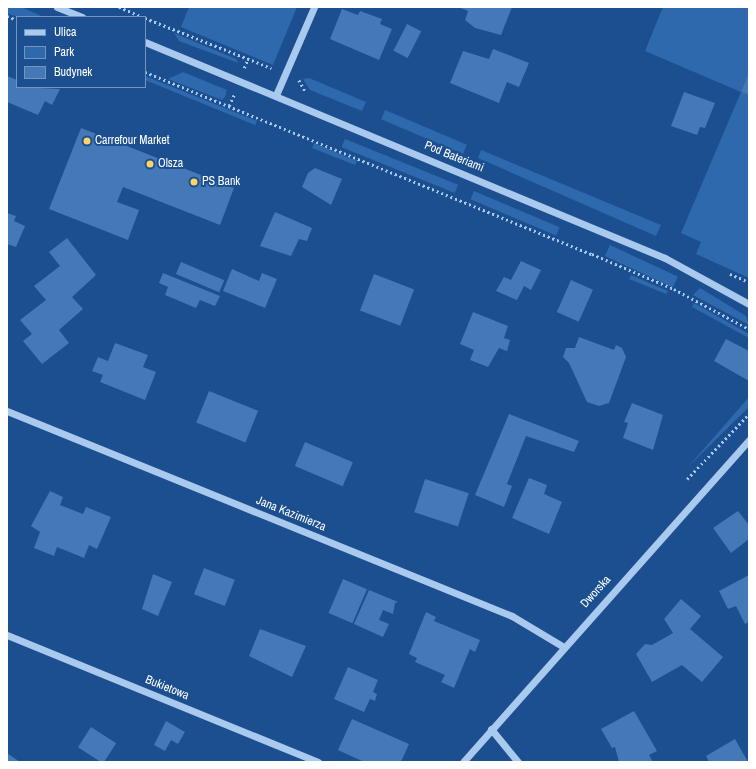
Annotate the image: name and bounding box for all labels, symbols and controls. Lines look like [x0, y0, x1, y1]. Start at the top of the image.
legend [16, 16, 146, 88]
text: Ulica [54, 24, 76, 40]
text: Park [54, 44, 74, 60]
text: Budynek [54, 64, 92, 80]
place label: Carrefour Market [95, 134, 169, 148]
marker: Carrefour Market [82, 136, 92, 146]
street label: Pod Bateriami [422, 139, 486, 175]
place label: Olsza [158, 157, 183, 171]
marker: Olsza [145, 159, 155, 169]
place label: PS Bank [202, 175, 240, 189]
marker: PS Bank [189, 177, 199, 187]
street label: Jana Kazimierza [254, 493, 328, 535]
street label: Dworska [578, 573, 614, 611]
street label: Bukietowa [143, 673, 191, 703]

